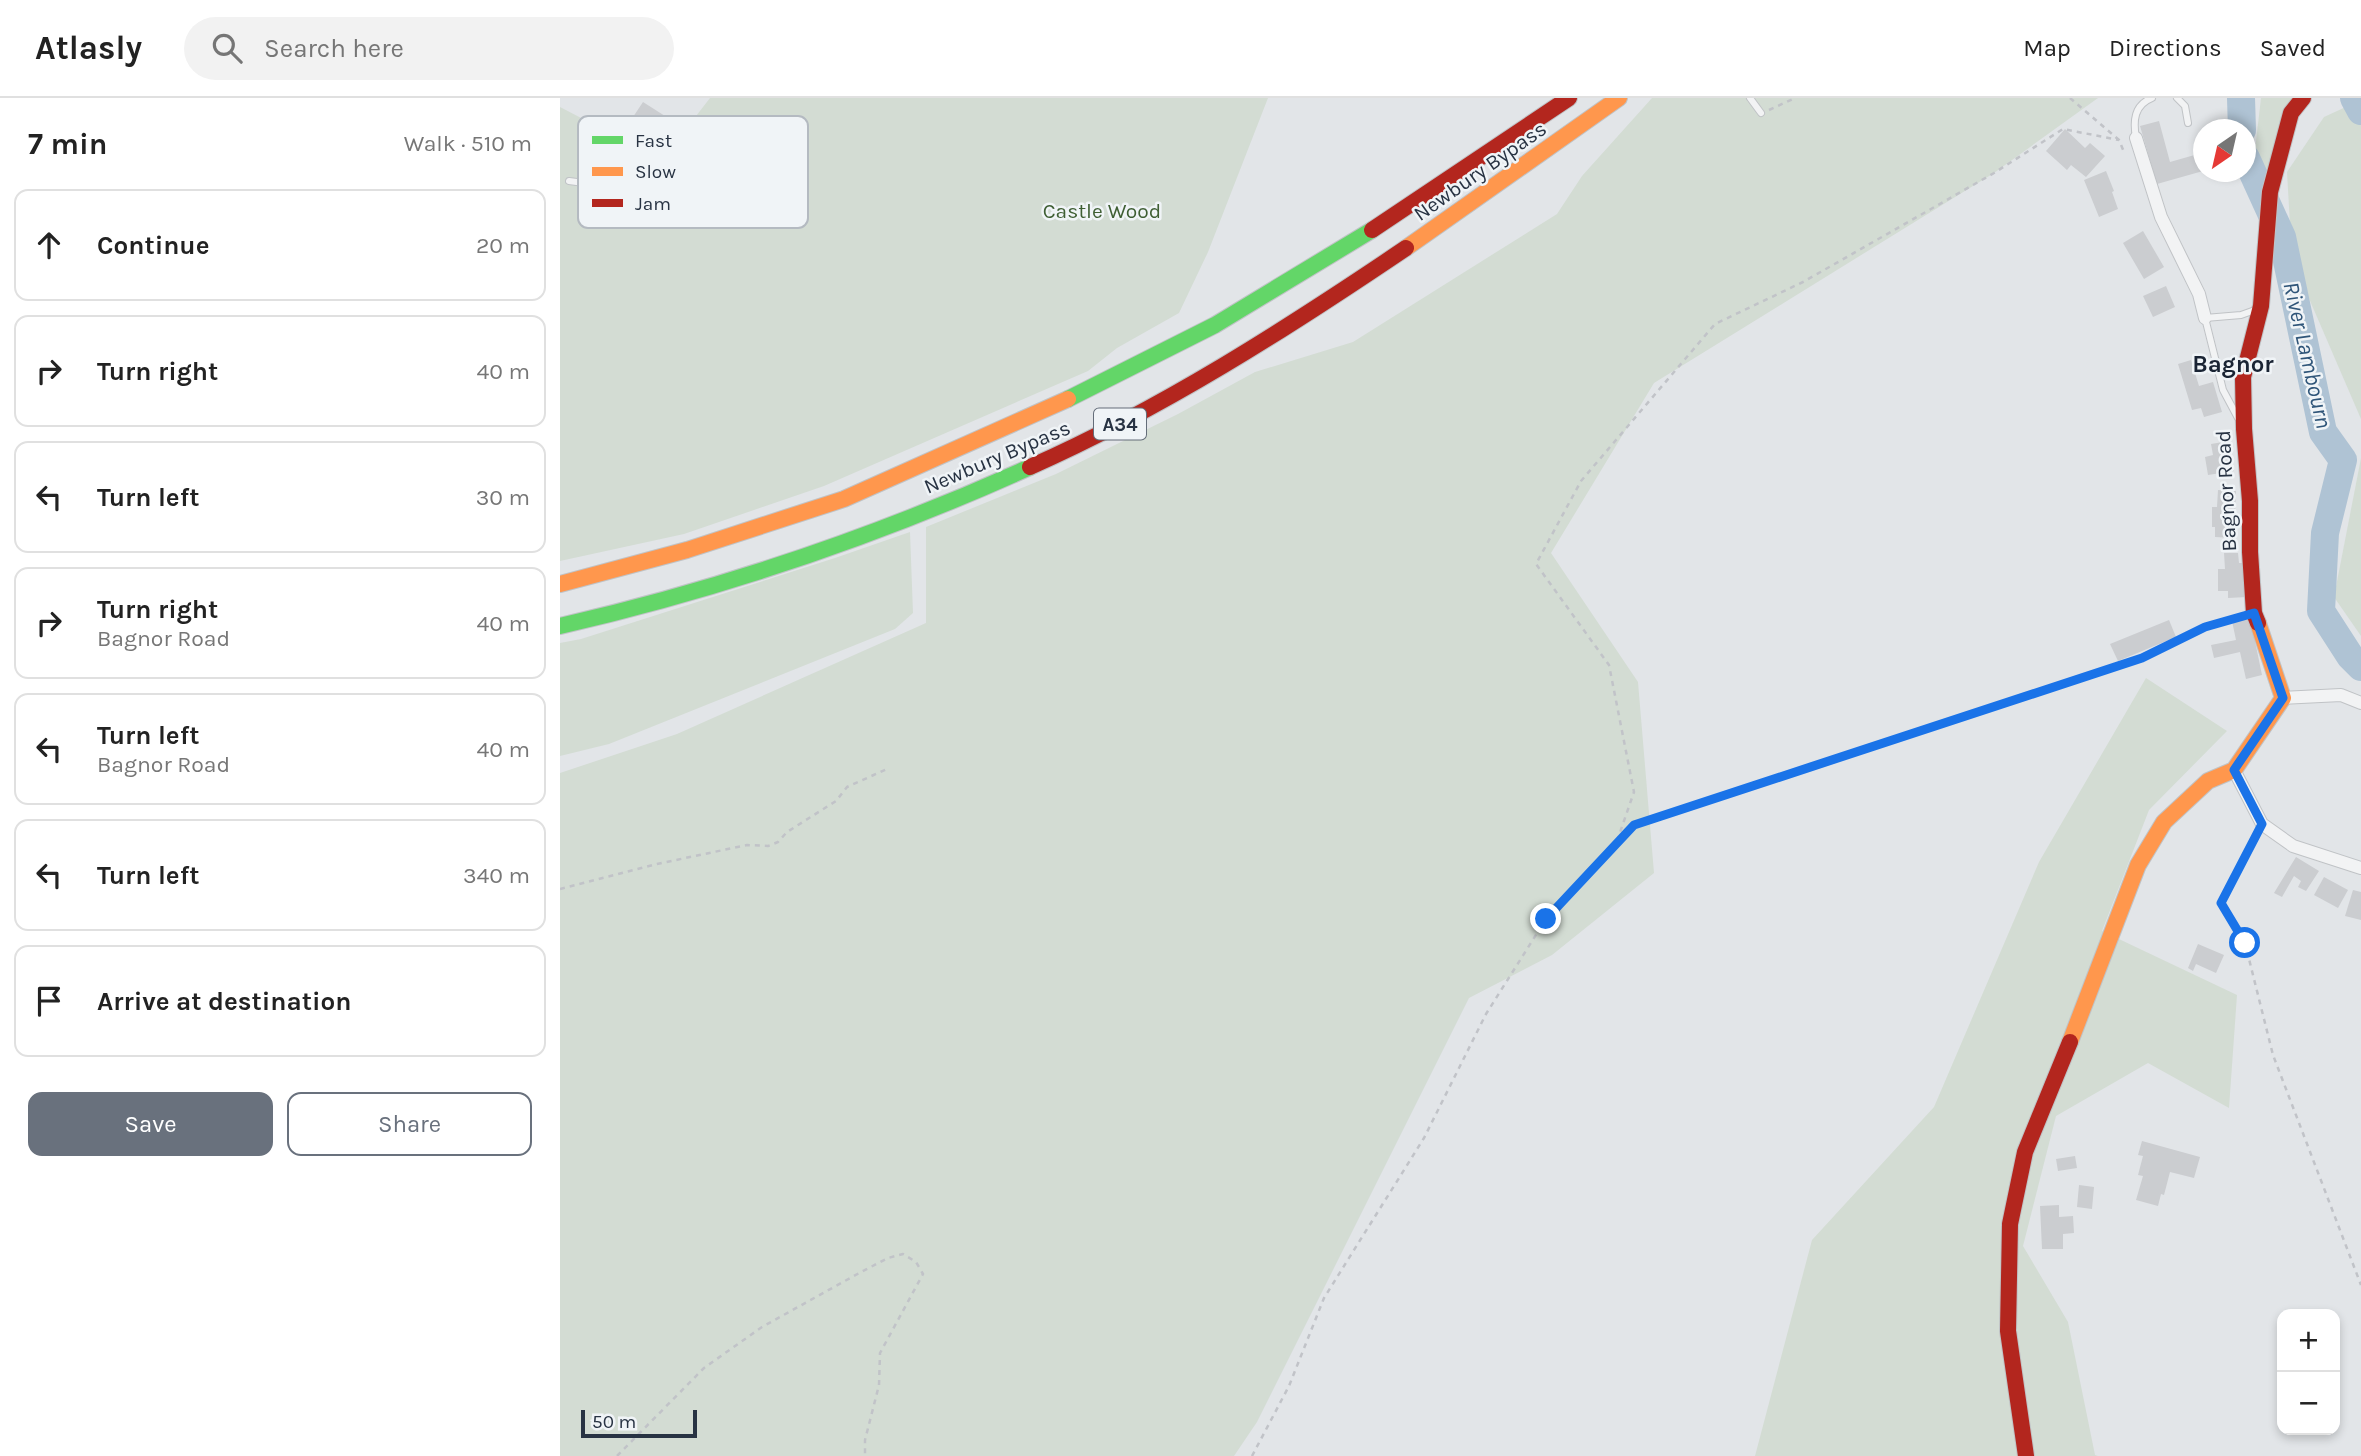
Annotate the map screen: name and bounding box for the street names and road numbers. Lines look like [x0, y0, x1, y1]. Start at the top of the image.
street label: Newbury Bypass [1409, 116, 1551, 226]
road number: A34 [1094, 408, 1146, 440]
street label: Newbury Bypass [920, 415, 1074, 499]
street label: Bagnor Road [2211, 430, 2241, 552]

